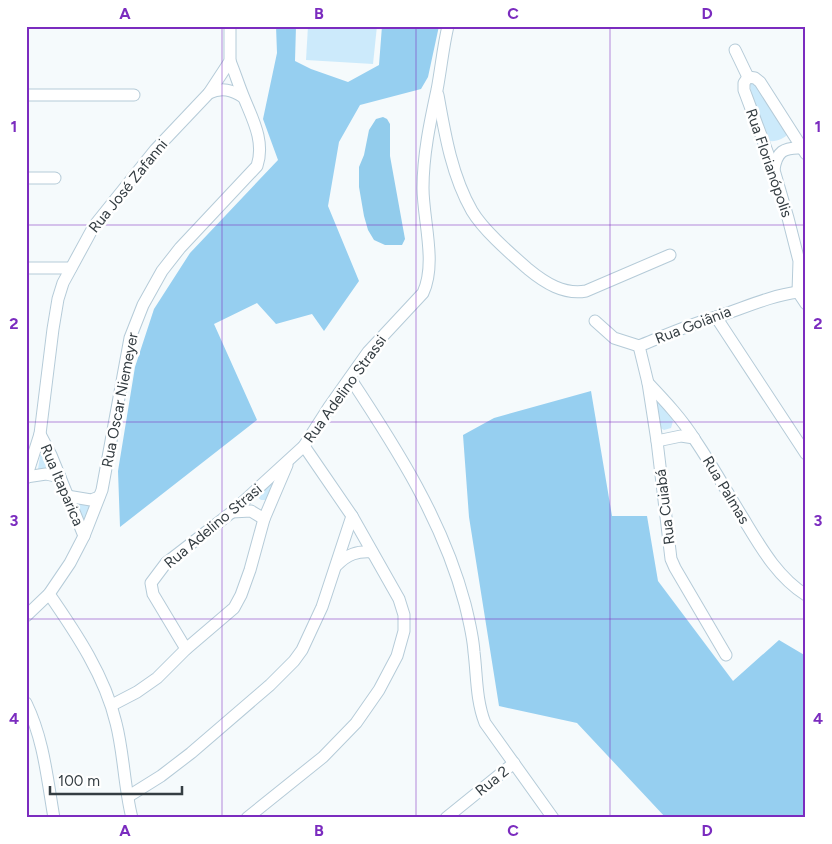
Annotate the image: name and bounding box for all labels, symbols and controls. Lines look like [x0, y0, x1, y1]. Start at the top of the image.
text: A [119, 4, 131, 23]
text: B [314, 4, 324, 23]
text: C [507, 4, 519, 23]
text: D [701, 4, 713, 23]
street label: Rua Florianópolis [742, 106, 796, 220]
text: 1 [11, 117, 17, 136]
text: 1 [815, 117, 821, 136]
street label: Rua José Zafanni [85, 136, 171, 236]
street label: Rua Goiânia [653, 302, 733, 348]
text: 2 [9, 314, 19, 333]
text: 2 [813, 314, 823, 333]
street label: Rua Oscar Niemeyer [98, 331, 142, 469]
street label: Rua Adelino Strassi [300, 332, 390, 446]
street label: Rua Itaparica [37, 441, 87, 529]
street label: Rua Palmas [699, 453, 753, 527]
street label: Rua Cuiabá [651, 468, 679, 546]
street label: Rua Adelino Strasi [161, 480, 265, 572]
text: 3 [10, 511, 19, 530]
text: 3 [814, 511, 823, 530]
text: 4 [9, 709, 19, 728]
text: 4 [813, 709, 823, 728]
street label: Rua 2 [472, 762, 512, 800]
scale bar [50, 764, 182, 796]
text: 100 m [58, 772, 100, 790]
text: A [119, 821, 131, 840]
text: B [314, 821, 324, 840]
text: C [507, 821, 519, 840]
text: D [701, 821, 713, 840]

